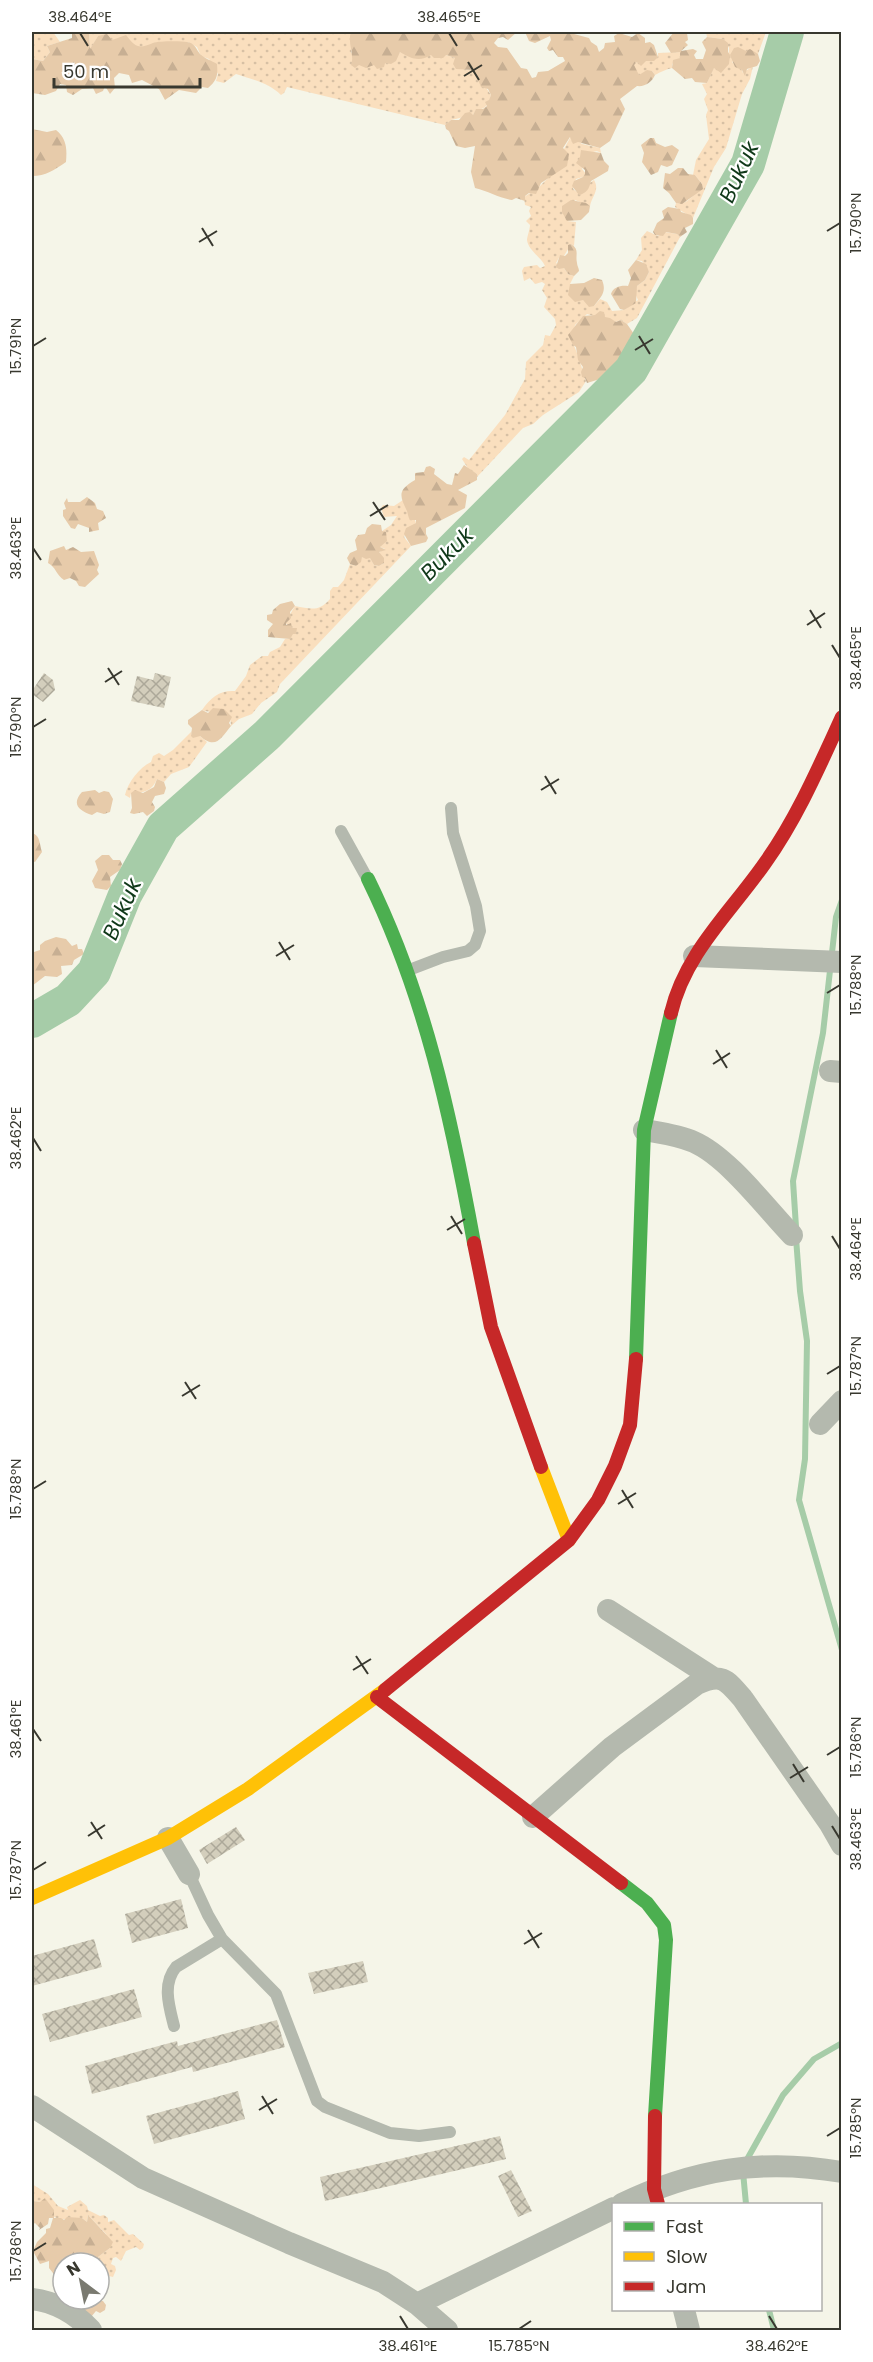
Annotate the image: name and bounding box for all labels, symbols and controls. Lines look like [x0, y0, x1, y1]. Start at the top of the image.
text: 38.464°E [48, 6, 112, 27]
text: 38.465°E [417, 6, 481, 27]
scale bar [54, 51, 200, 89]
text: 50 m [63, 59, 109, 84]
water label: Bukuk [711, 135, 767, 208]
text: 15.790°N [845, 192, 866, 254]
text: 15.791°N [5, 318, 26, 374]
text: 38.463°E [5, 516, 26, 580]
water label: Bukuk [413, 519, 482, 588]
text: 38.465°E [845, 626, 866, 690]
text: 15.790°N [5, 696, 26, 758]
water label: Bukuk [95, 872, 150, 945]
text: 15.788°N [845, 954, 866, 1016]
text: 38.462°E [5, 1107, 26, 1169]
text: 38.464°E [845, 1217, 866, 1281]
text: 15.787°N [845, 1336, 866, 1396]
text: 15.788°N [5, 1458, 26, 1520]
text: 38.461°E [5, 1699, 26, 1759]
text: 15.786°N [845, 1716, 866, 1778]
text: 38.463°E [845, 1807, 866, 1871]
text: 15.787°N [5, 1840, 26, 1900]
text: 15.785°N [845, 2097, 866, 2159]
legend [612, 2203, 822, 2311]
text: Fast [666, 2214, 703, 2239]
text: 15.786°N [5, 2220, 26, 2282]
text: Slow [666, 2244, 708, 2269]
north arrow [51, 2251, 111, 2311]
text: N [62, 2256, 85, 2282]
text: Jam [666, 2274, 706, 2299]
text: 38.461°E [378, 2335, 438, 2356]
text: 15.785°N [488, 2335, 550, 2356]
text: 38.462°E [746, 2335, 808, 2356]

